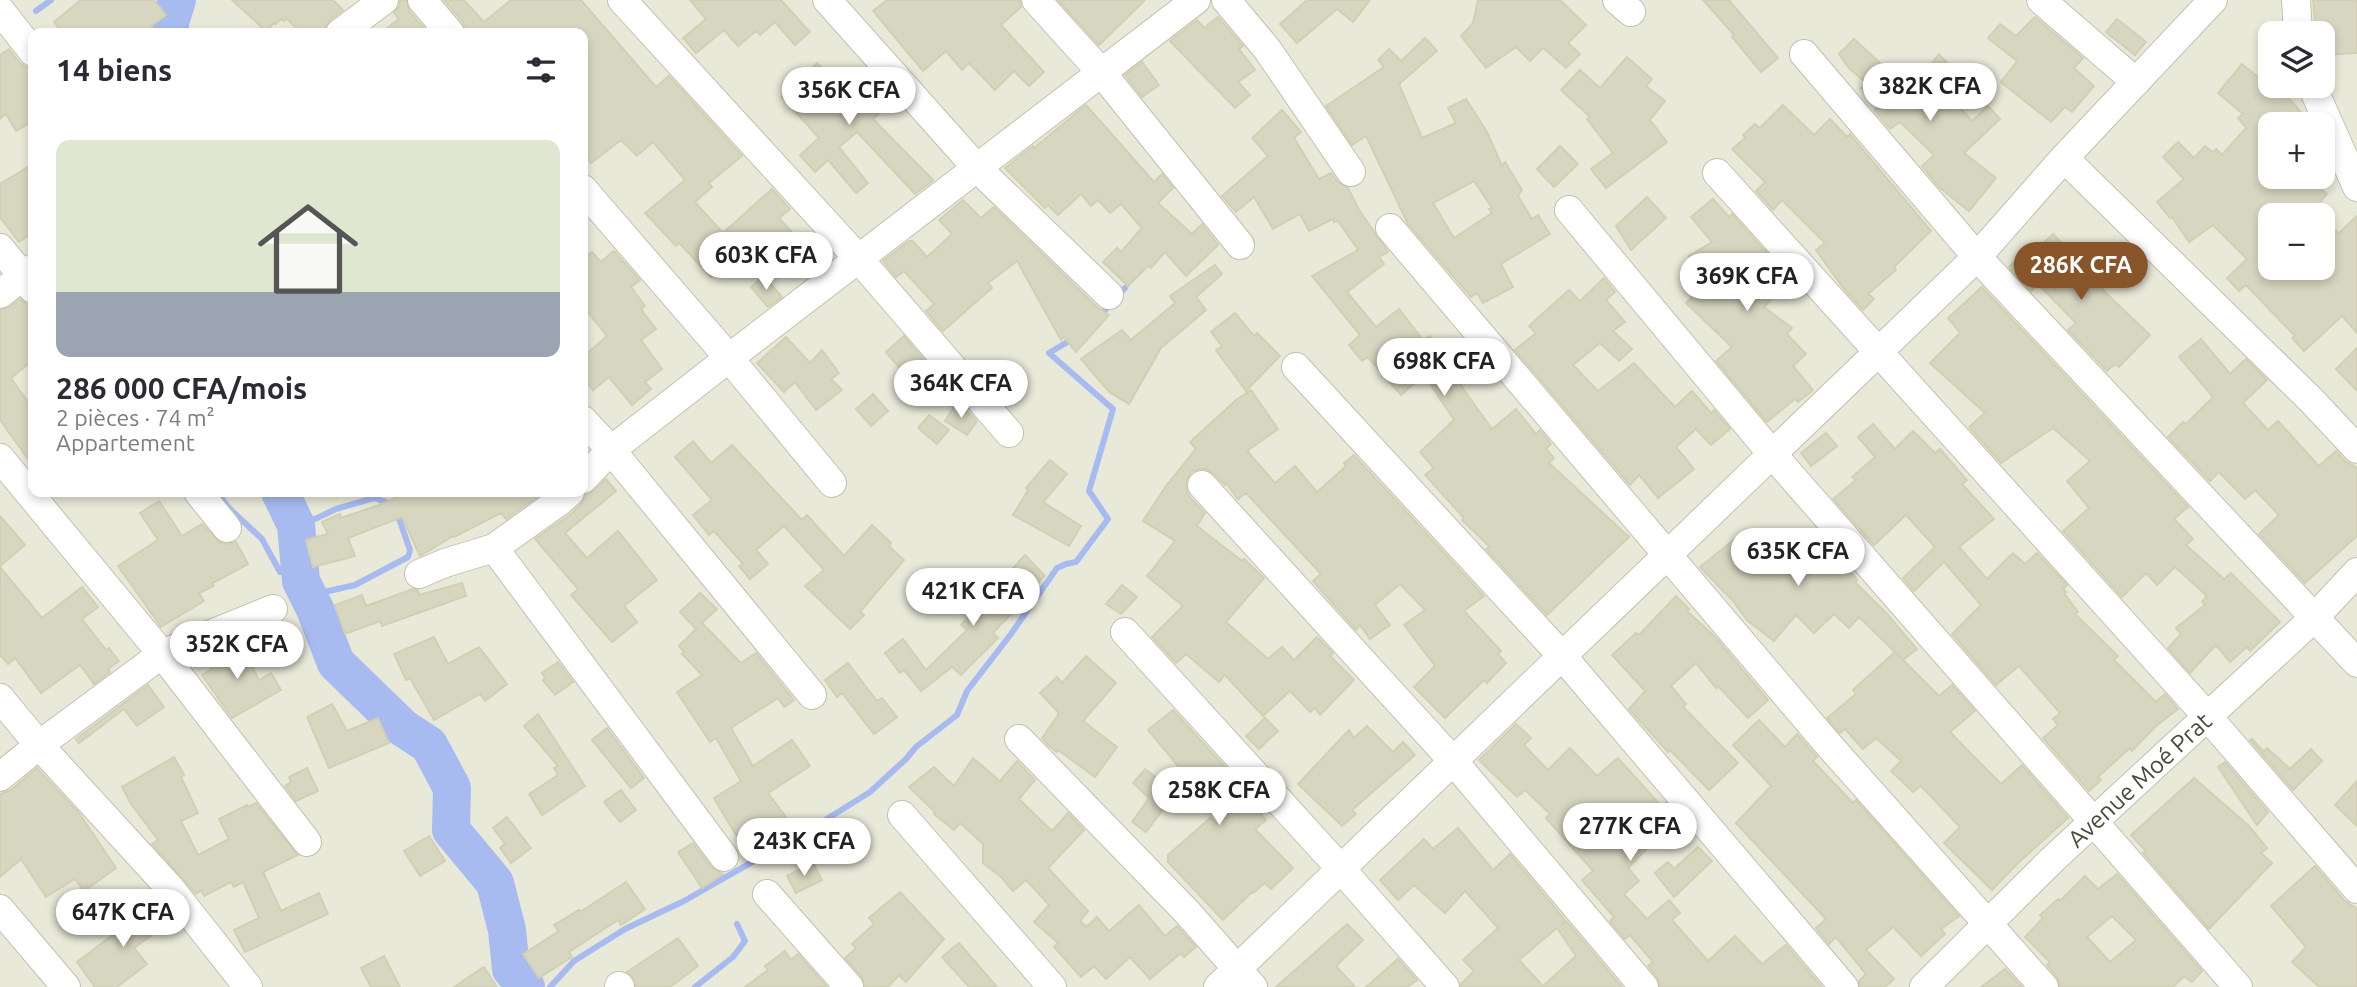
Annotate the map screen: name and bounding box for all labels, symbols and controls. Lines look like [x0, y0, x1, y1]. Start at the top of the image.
map controls [2258, 21, 2335, 280]
button: layers [2258, 21, 2335, 98]
icon: filters [522, 51, 560, 89]
text: 14 biens [56, 53, 172, 87]
pin: 382K CFA [1858, 64, 2002, 123]
pin: 356K CFA [777, 68, 921, 127]
text: 382K CFA [1879, 73, 1981, 98]
text: 356K CFA [798, 77, 900, 102]
button: + [2258, 112, 2335, 189]
icon: home [245, 186, 371, 312]
button: − [2258, 203, 2335, 280]
pin: 603K CFA [694, 232, 838, 292]
text: 603K CFA [715, 242, 817, 267]
pin: 286K CFA [2009, 243, 2153, 302]
text: 286K CFA [2030, 252, 2132, 277]
pin: 369K CFA [1675, 254, 1819, 313]
text: 369K CFA [1696, 263, 1798, 288]
pin: 698K CFA [1372, 338, 1516, 398]
text: 698K CFA [1393, 348, 1495, 373]
pin: 364K CFA [889, 360, 1033, 420]
text: 364K CFA [910, 370, 1012, 395]
text: 286 000 CFA/mois [56, 371, 307, 405]
text: 2 pièces · 74 m² [56, 405, 215, 430]
text: Appartement [56, 430, 195, 455]
pin: 635K CFA [1726, 528, 1870, 588]
text: 635K CFA [1747, 538, 1849, 563]
pin: 421K CFA [901, 568, 1045, 628]
text: 421K CFA [922, 578, 1024, 603]
pin: 352K CFA [165, 622, 309, 681]
text: 352K CFA [186, 631, 288, 656]
street label: Avenue Moé Prat [2062, 706, 2217, 852]
pin: 258K CFA [1147, 768, 1291, 827]
text: 258K CFA [1168, 777, 1270, 802]
pin: 277K CFA [1558, 804, 1702, 863]
text: 277K CFA [1579, 813, 1681, 838]
pin: 243K CFA [732, 818, 876, 878]
text: 243K CFA [753, 828, 855, 853]
pin: 647K CFA [51, 890, 195, 949]
text: 647K CFA [72, 899, 174, 924]

